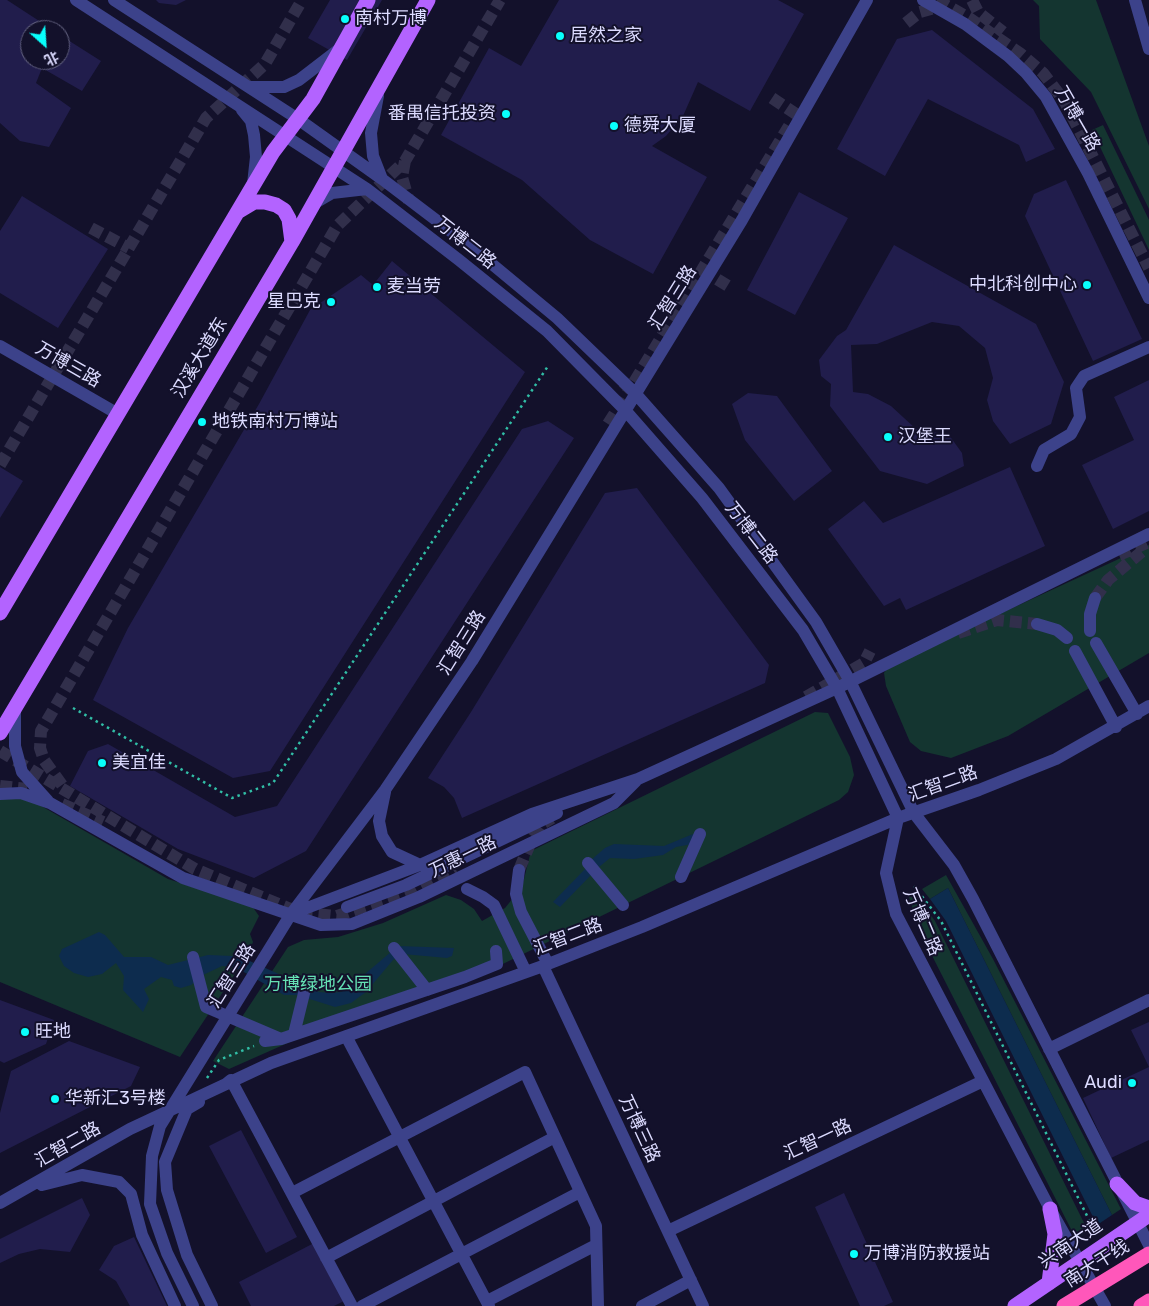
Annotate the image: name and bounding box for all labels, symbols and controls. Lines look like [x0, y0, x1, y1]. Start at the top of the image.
place label: 南村万博 [355, 8, 427, 30]
marker: 南村万博 [339, 13, 351, 25]
north arrow [20, 20, 70, 70]
place label: 居然之家 [570, 25, 642, 47]
marker: 居然之家 [554, 30, 566, 42]
text: 北 [41, 47, 61, 69]
street label: 万博一路 [1050, 82, 1104, 156]
place label: 番禺信托投资 [388, 103, 496, 125]
marker: 番禺信托投资 [500, 108, 512, 120]
place label: 德舜大厦 [624, 115, 696, 137]
marker: 德舜大厦 [608, 120, 620, 132]
street label: 万博二路 [430, 212, 500, 274]
street label: 汇智三路 [645, 262, 701, 334]
place label: 中北科创中心 [969, 274, 1077, 296]
place label: 麦当劳 [387, 276, 441, 298]
marker: 中北科创中心 [1081, 279, 1093, 291]
marker: 麦当劳 [371, 281, 383, 293]
place label: 星巴克 [267, 291, 321, 313]
marker: 星巴克 [325, 296, 337, 308]
street label: 汉溪大道东 [168, 314, 232, 402]
street label: 万博三路 [31, 338, 105, 392]
place label: 地铁南村万博站 [212, 411, 338, 433]
marker: 地铁南村万博站 [196, 416, 208, 428]
place label: 汉堡王 [898, 426, 952, 448]
marker: 汉堡王 [882, 431, 894, 443]
street label: 万博二路 [720, 498, 782, 568]
street label: 汇智三路 [434, 607, 490, 679]
place label: 美宜佳 [112, 752, 166, 774]
marker: 美宜佳 [96, 757, 108, 769]
street label: 汇智二路 [905, 762, 981, 806]
street label: 万惠一路 [426, 832, 500, 882]
street label: 万博二路 [898, 885, 946, 959]
street label: 汇智二路 [531, 914, 605, 960]
street label: 汇智三路 [204, 940, 260, 1012]
park label: 万博绿地公园 [264, 974, 372, 996]
place label: 旺地 [35, 1021, 71, 1043]
marker: 旺地 [19, 1026, 31, 1038]
place label: Audi [1084, 1072, 1122, 1094]
marker: Audi [1126, 1077, 1138, 1089]
place label: 华新汇3号楼 [65, 1088, 166, 1110]
street label: 万博三路 [614, 1092, 664, 1166]
marker: 华新汇3号楼 [49, 1093, 61, 1105]
street label: 汇智一路 [781, 1115, 855, 1165]
street label: 汇智二路 [31, 1118, 105, 1172]
street label: 兴南大道 [1035, 1215, 1107, 1273]
street label: 南大干线 [1061, 1236, 1133, 1292]
place label: 万博消防救援站 [864, 1243, 990, 1265]
marker: 万博消防救援站 [848, 1248, 860, 1260]

